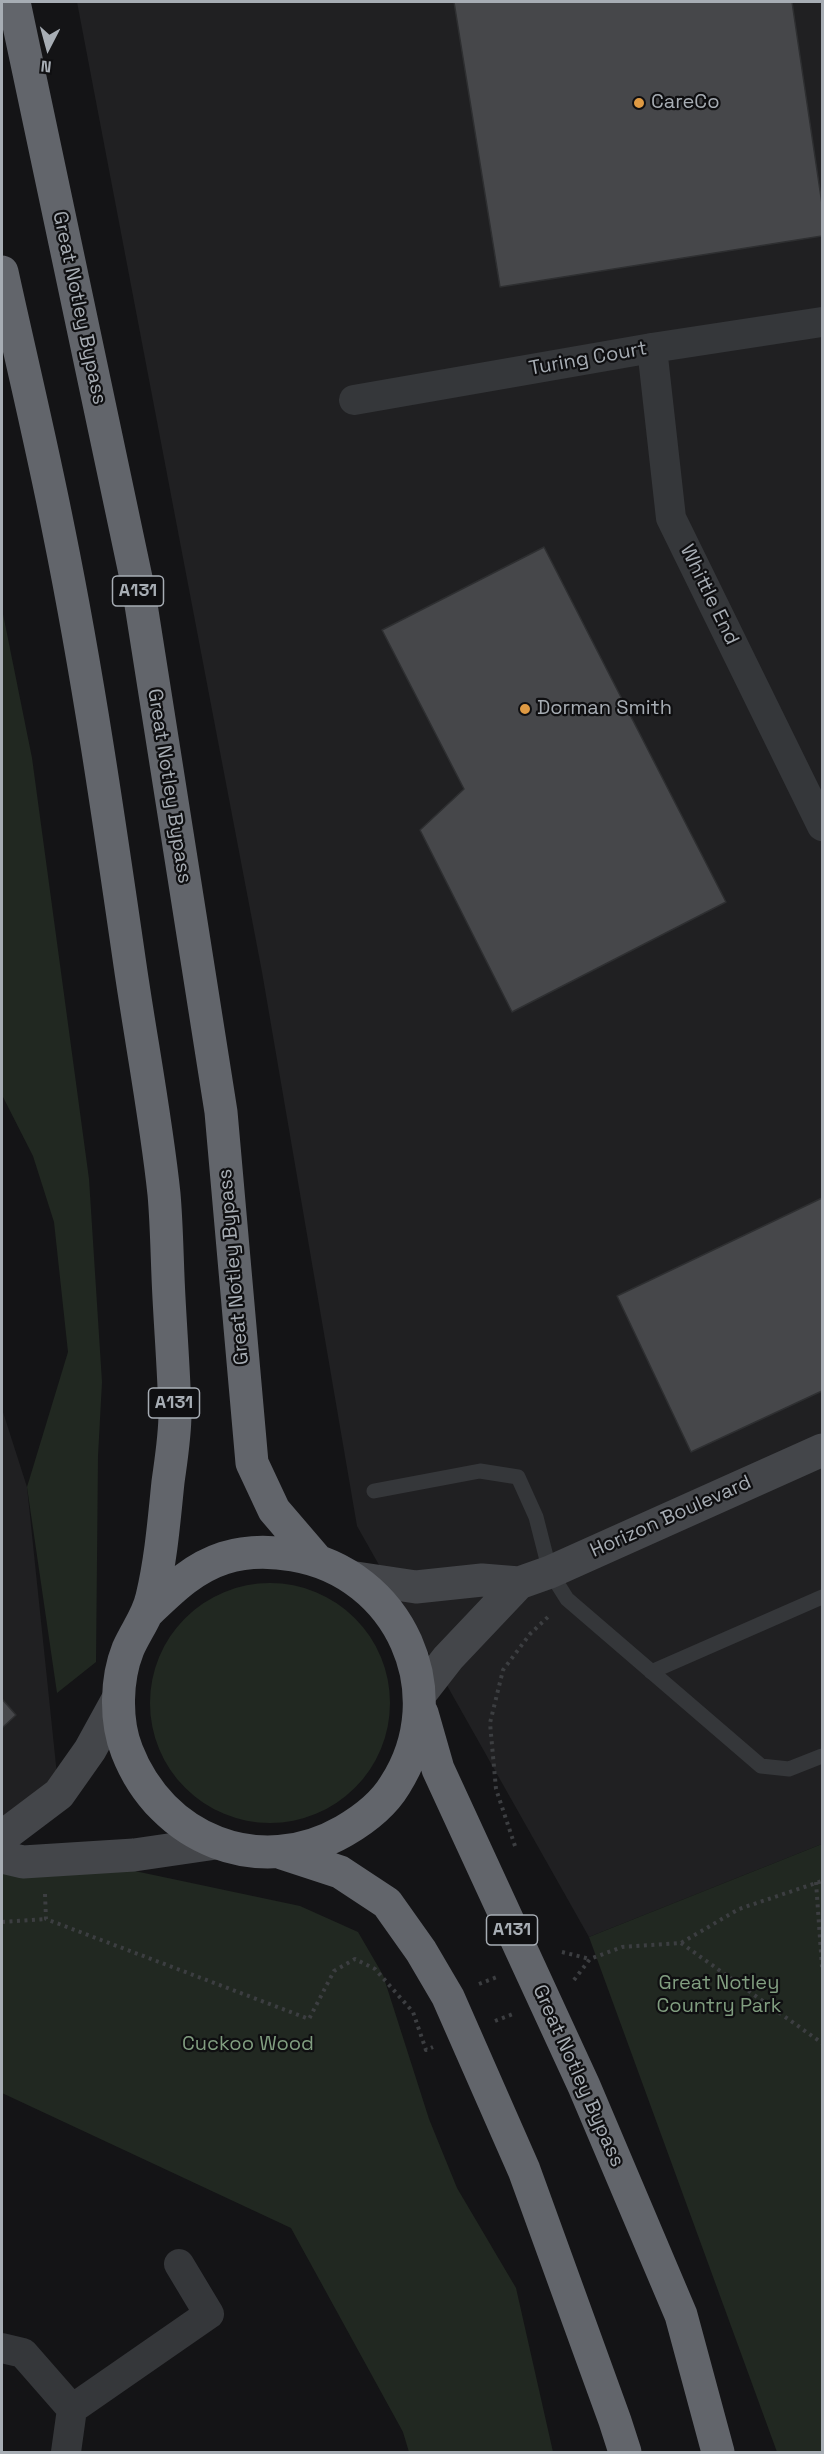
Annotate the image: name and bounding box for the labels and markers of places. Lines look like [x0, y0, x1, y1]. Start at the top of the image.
place label: CareCo [651, 91, 720, 115]
marker: CareCo [632, 96, 646, 110]
place label: Dorman Smith [537, 697, 672, 721]
marker: Dorman Smith [518, 702, 532, 716]

